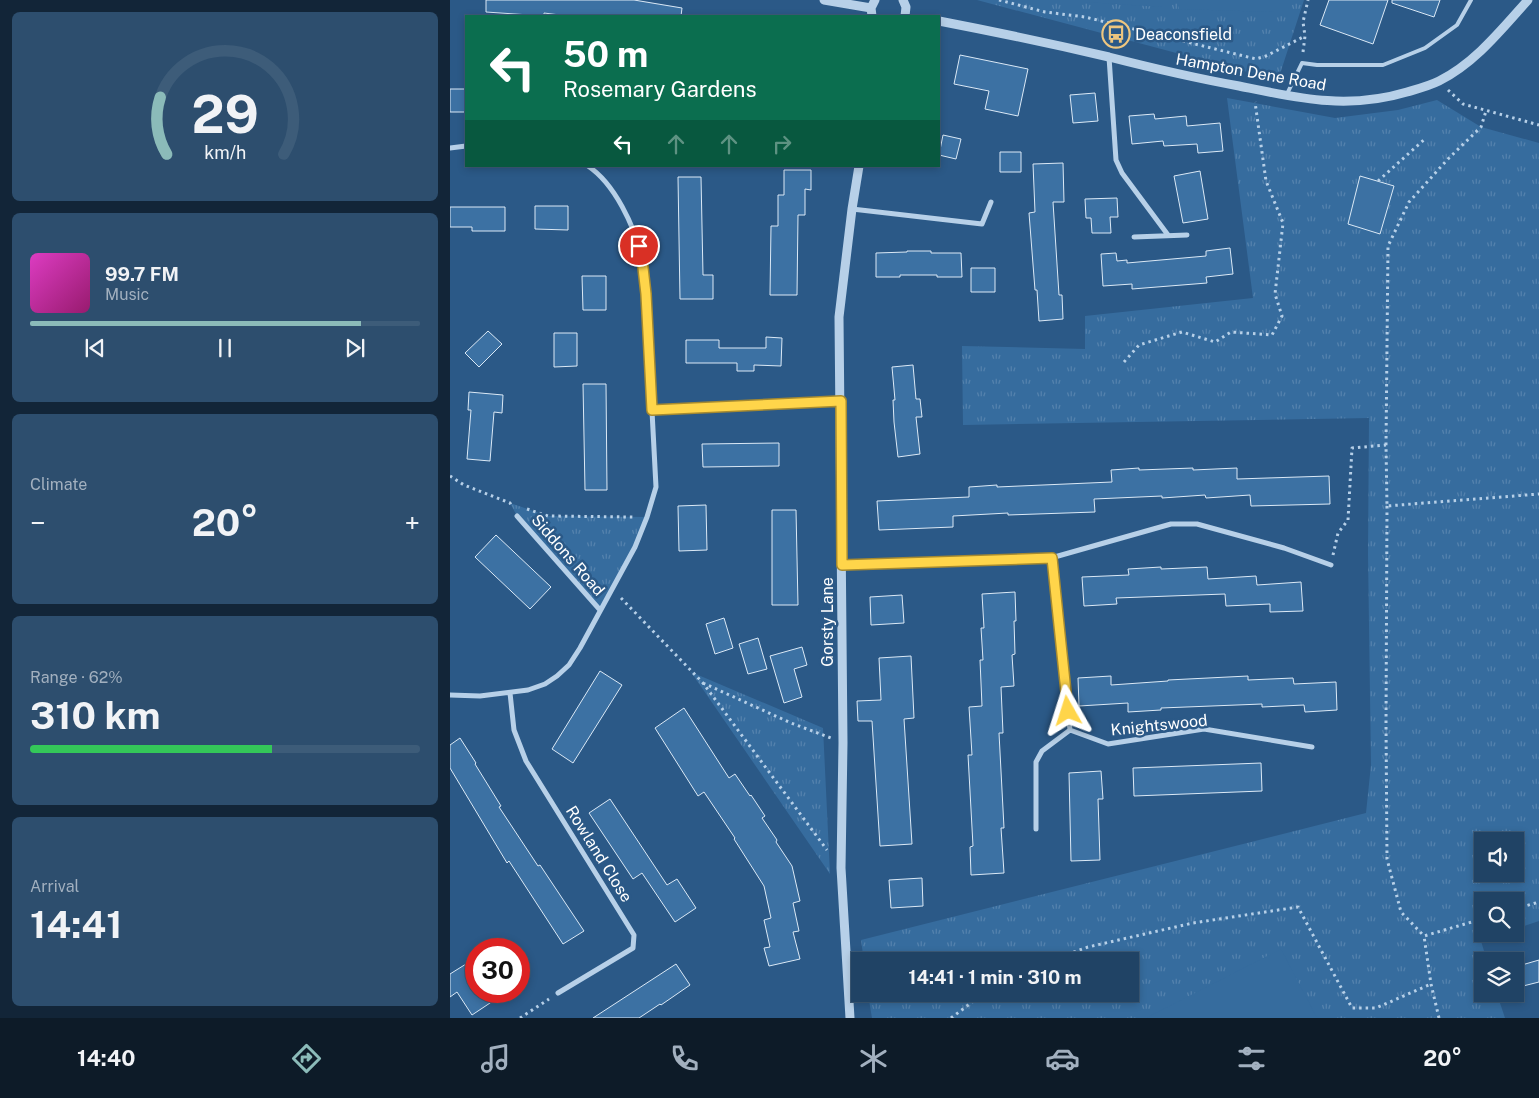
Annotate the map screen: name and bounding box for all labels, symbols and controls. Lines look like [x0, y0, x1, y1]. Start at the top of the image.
bus stop icon: Deaconsfield [1101, 19, 1131, 49]
place label: Deaconsfield [1135, 25, 1232, 44]
text: 50 m [563, 34, 648, 75]
icon: left [480, 35, 545, 100]
street label: Hampton Dene Road [1174, 49, 1328, 95]
text: Rosemary Gardens [563, 76, 757, 102]
text: 29 [191, 84, 259, 145]
icon: left [609, 130, 637, 158]
icon: ahead [662, 130, 690, 158]
icon: ahead [715, 130, 743, 158]
icon: right [768, 130, 796, 158]
text: km/h [204, 142, 246, 163]
pin [618, 225, 660, 267]
icon: arrive [625, 232, 653, 260]
text: 99.7 FM [105, 263, 179, 285]
text: Music [105, 285, 149, 304]
icon: previous [81, 334, 109, 362]
icon: pause [211, 334, 239, 362]
icon: next [341, 334, 369, 362]
text: Climate [30, 475, 87, 494]
text: 20° [192, 500, 258, 545]
text: − [30, 506, 46, 539]
text: + [404, 506, 420, 539]
street label: Siddons Road [527, 510, 609, 600]
street label: Gorsty Lane [818, 577, 837, 667]
text: Range · 62% [30, 668, 123, 687]
position arrow [1041, 684, 1093, 736]
text: 310 km [30, 693, 161, 738]
street label: Knightswood [1110, 710, 1208, 740]
street label: Rowland Close [562, 802, 636, 906]
map controls [1474, 832, 1524, 1002]
button: sound [1474, 832, 1524, 882]
text: Arrival [30, 877, 79, 896]
button: search [1474, 892, 1524, 942]
text: 14:41 [30, 902, 123, 947]
speed limit sign: 30 [465, 938, 530, 1003]
button: layers [1474, 952, 1524, 1002]
text: 14:41 · 1 min · 310 m [908, 966, 1082, 988]
icon: directions [289, 1041, 324, 1076]
icon: music [478, 1041, 513, 1076]
icon: phone [667, 1041, 702, 1076]
icon: climate [856, 1041, 891, 1076]
icon: car [1045, 1041, 1080, 1076]
icon: filters [1234, 1041, 1269, 1076]
text: 14:40 [77, 1045, 135, 1071]
text: 20° [1423, 1045, 1462, 1071]

